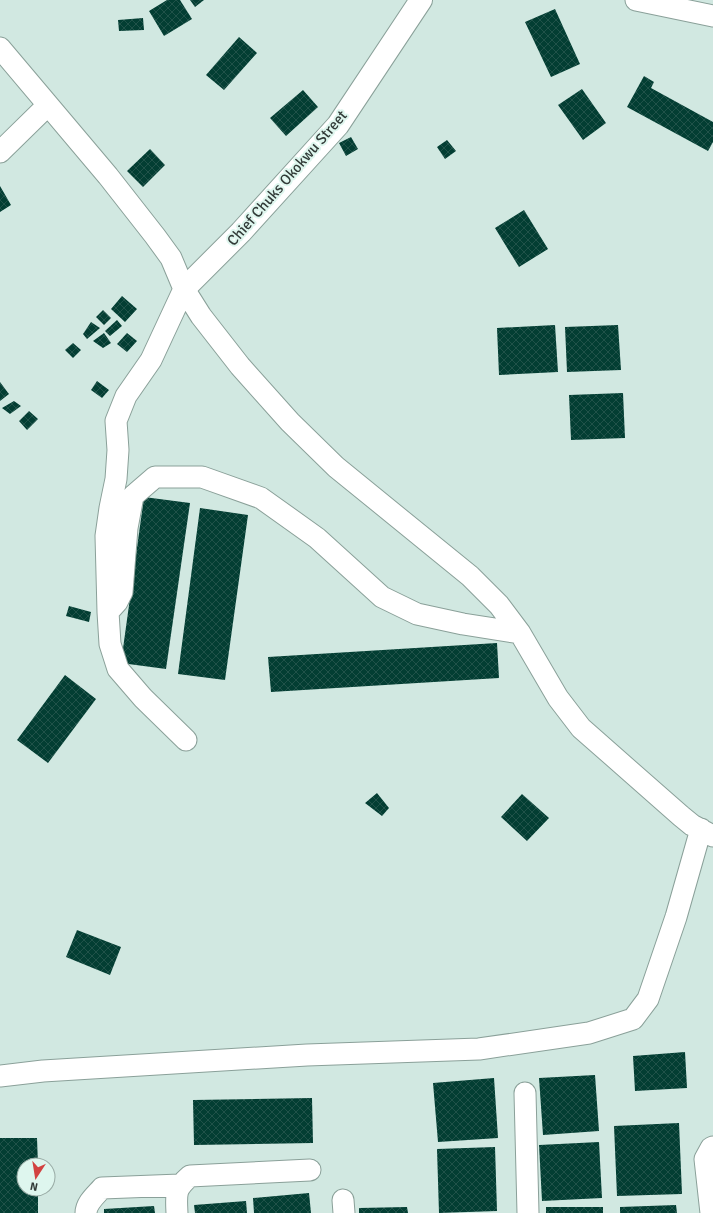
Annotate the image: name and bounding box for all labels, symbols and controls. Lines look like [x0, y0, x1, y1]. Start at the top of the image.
street label: Chief Chuks Okokwu Street [223, 107, 351, 249]
north arrow [16, 1157, 56, 1197]
text: N [29, 1179, 39, 1193]

